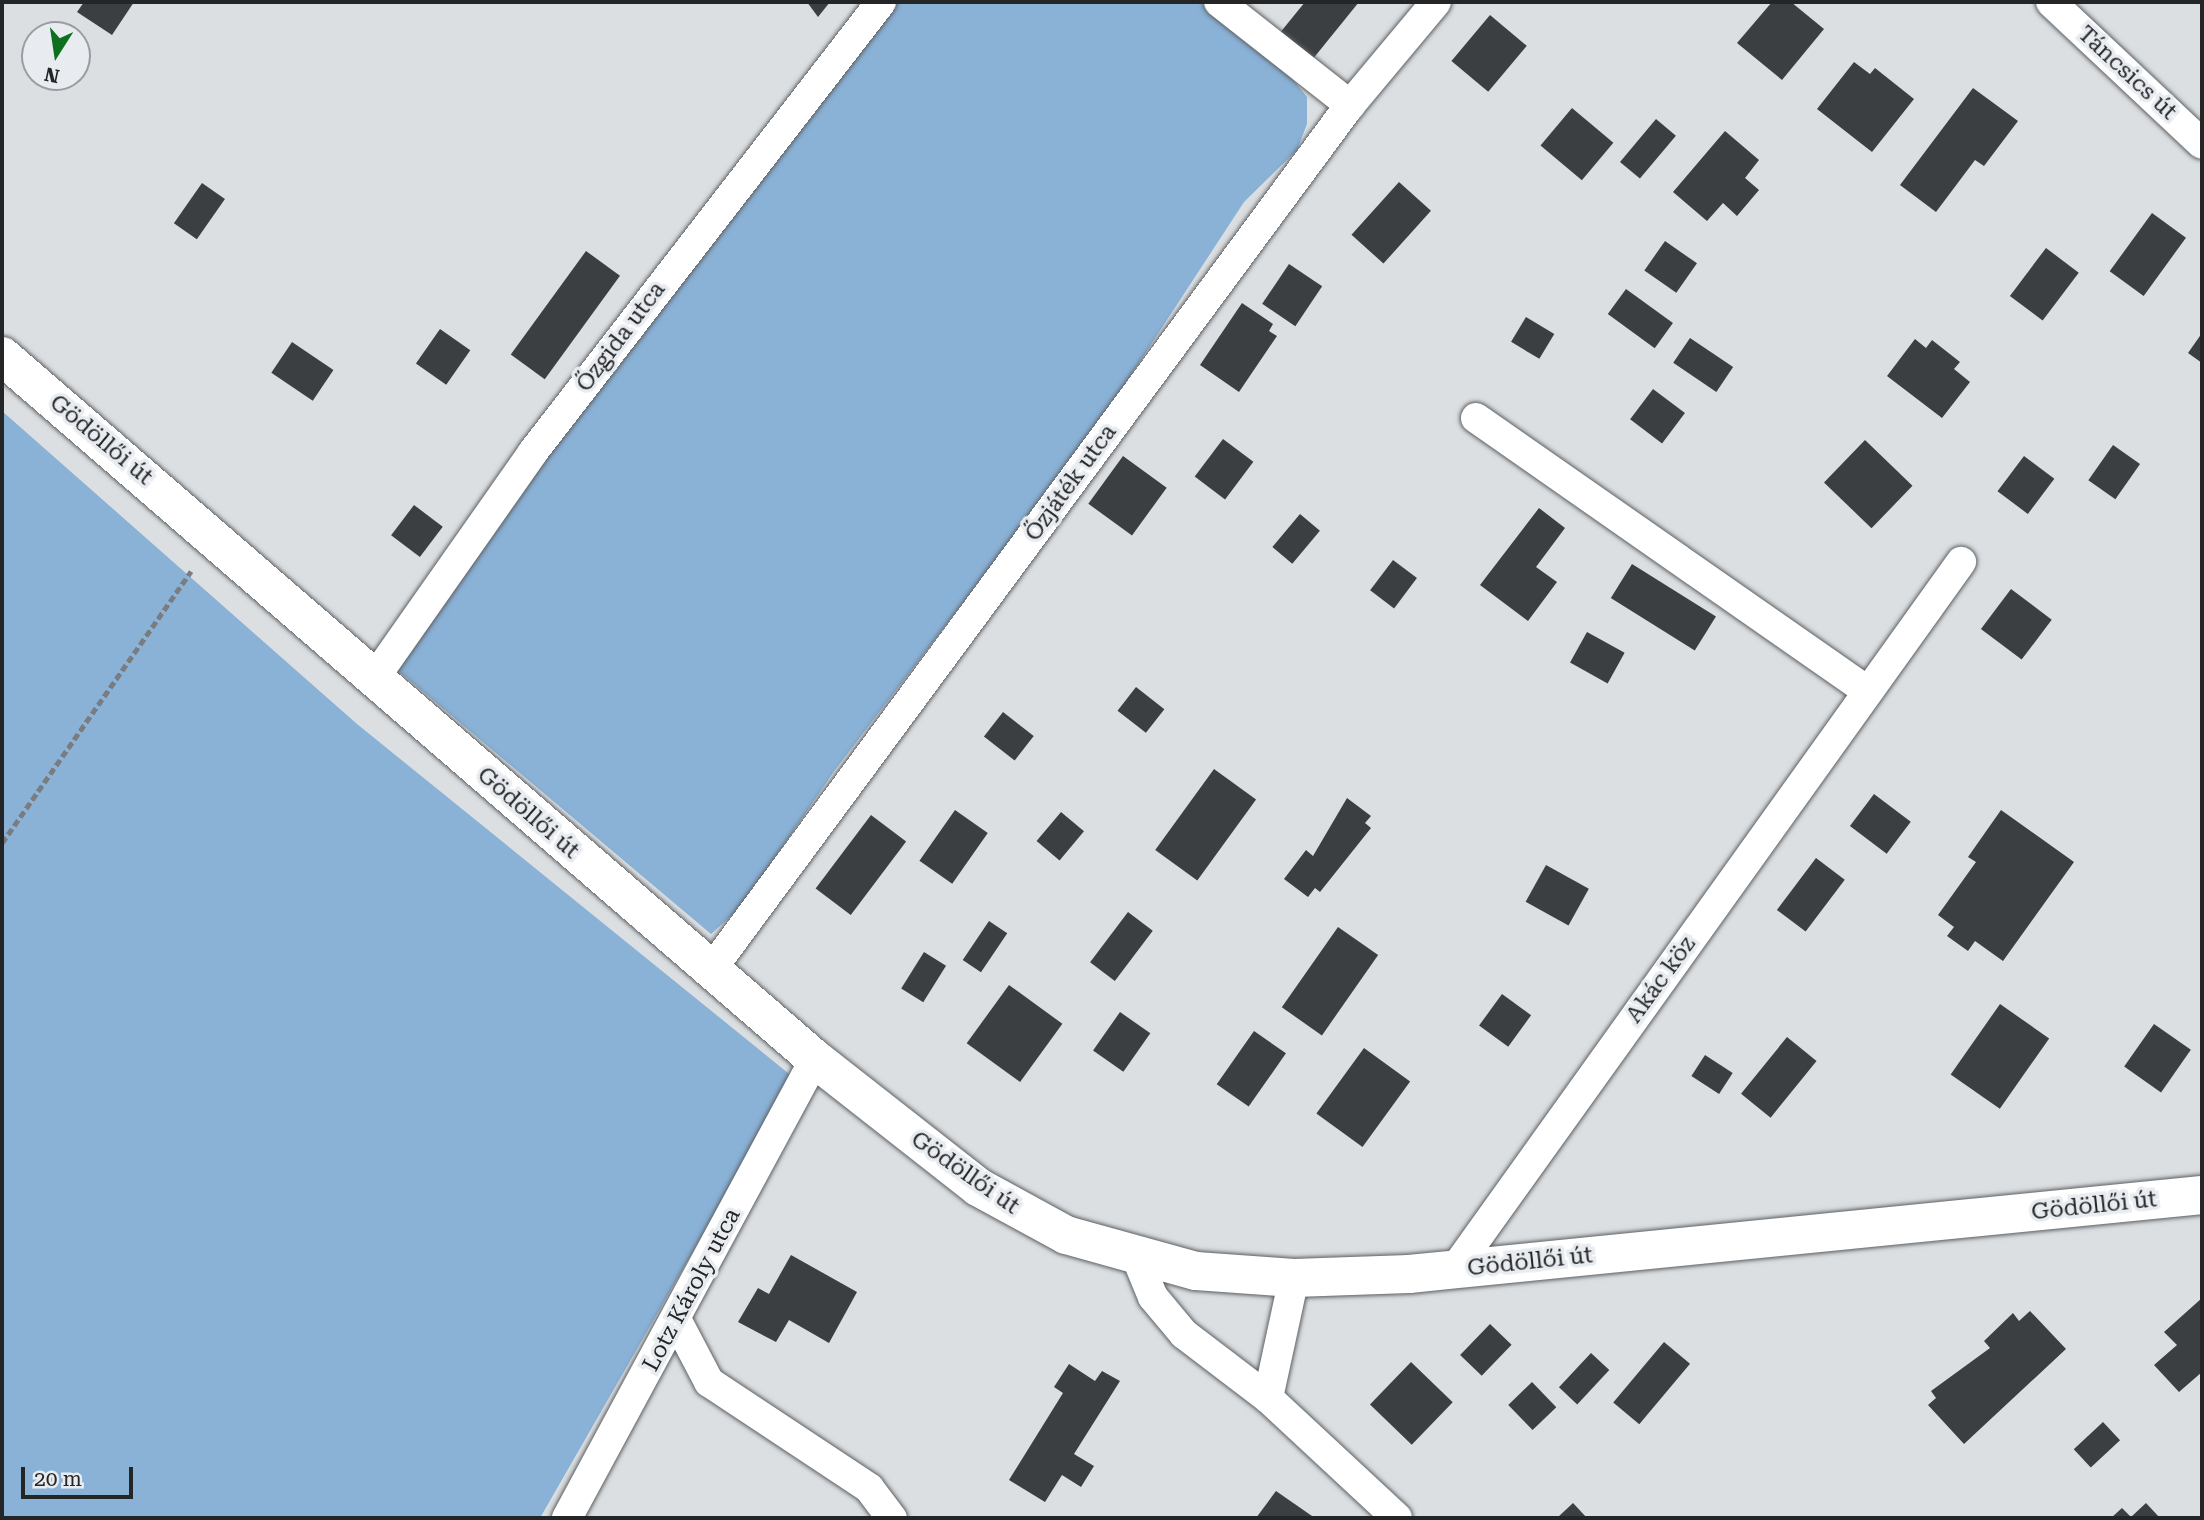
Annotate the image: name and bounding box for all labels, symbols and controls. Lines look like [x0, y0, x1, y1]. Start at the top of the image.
street label: Táncsics út [2072, 20, 2182, 126]
north arrow [21, 21, 91, 91]
text: N [42, 62, 62, 88]
street label: Őzgida utca [571, 277, 671, 397]
street label: Gödöllői út [44, 389, 158, 491]
street label: Őzjáték utca [1019, 419, 1123, 547]
street label: Gödöllői út [471, 761, 585, 865]
street label: Akác köz [1620, 931, 1702, 1029]
street label: Gödöllői út [906, 1126, 1024, 1220]
street label: Gödöllői út [2030, 1186, 2158, 1226]
street label: Lotz Károly utca [637, 1204, 747, 1376]
street label: Gödöllői út [1466, 1242, 1594, 1282]
scale bar [24, 1454, 136, 1498]
text: 20 m [34, 1467, 82, 1491]

